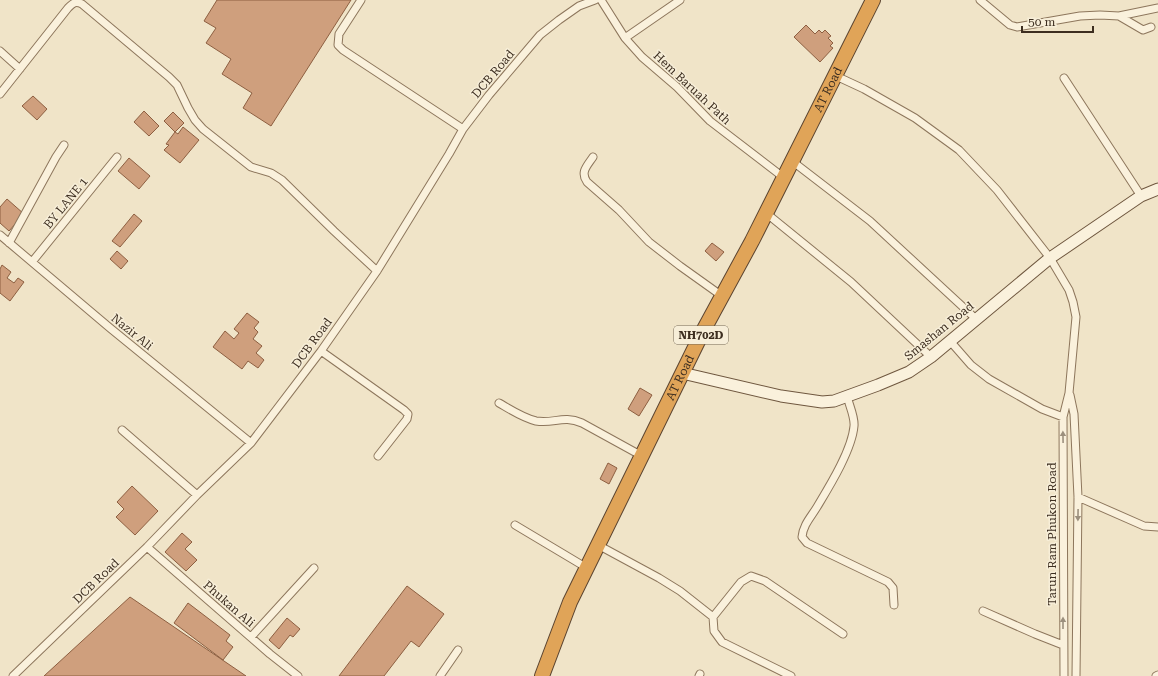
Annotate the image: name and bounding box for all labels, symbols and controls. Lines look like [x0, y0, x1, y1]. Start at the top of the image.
scale bar [1022, 8, 1093, 34]
text: 50 m [1028, 15, 1055, 29]
street label: DCB Road [469, 47, 517, 101]
street label: Hem Baruah Path [650, 49, 734, 128]
street label: AT Road [811, 64, 845, 114]
street label: BY LANE 1 [41, 174, 91, 231]
street label: Smashan Road [902, 299, 977, 363]
street label: Nazir Ali [108, 311, 156, 353]
street label: DCB Road [289, 315, 335, 371]
road number: NH702D [674, 326, 728, 344]
street label: AT Road [663, 353, 697, 403]
one-way arrow [1060, 430, 1066, 443]
street label: Tarun Ram Phukon Road [1045, 462, 1059, 606]
one-way arrow [1075, 509, 1081, 522]
street label: DCB Road [70, 555, 122, 606]
street label: Phukan Ali [201, 578, 258, 630]
one-way arrow [1060, 616, 1066, 629]

